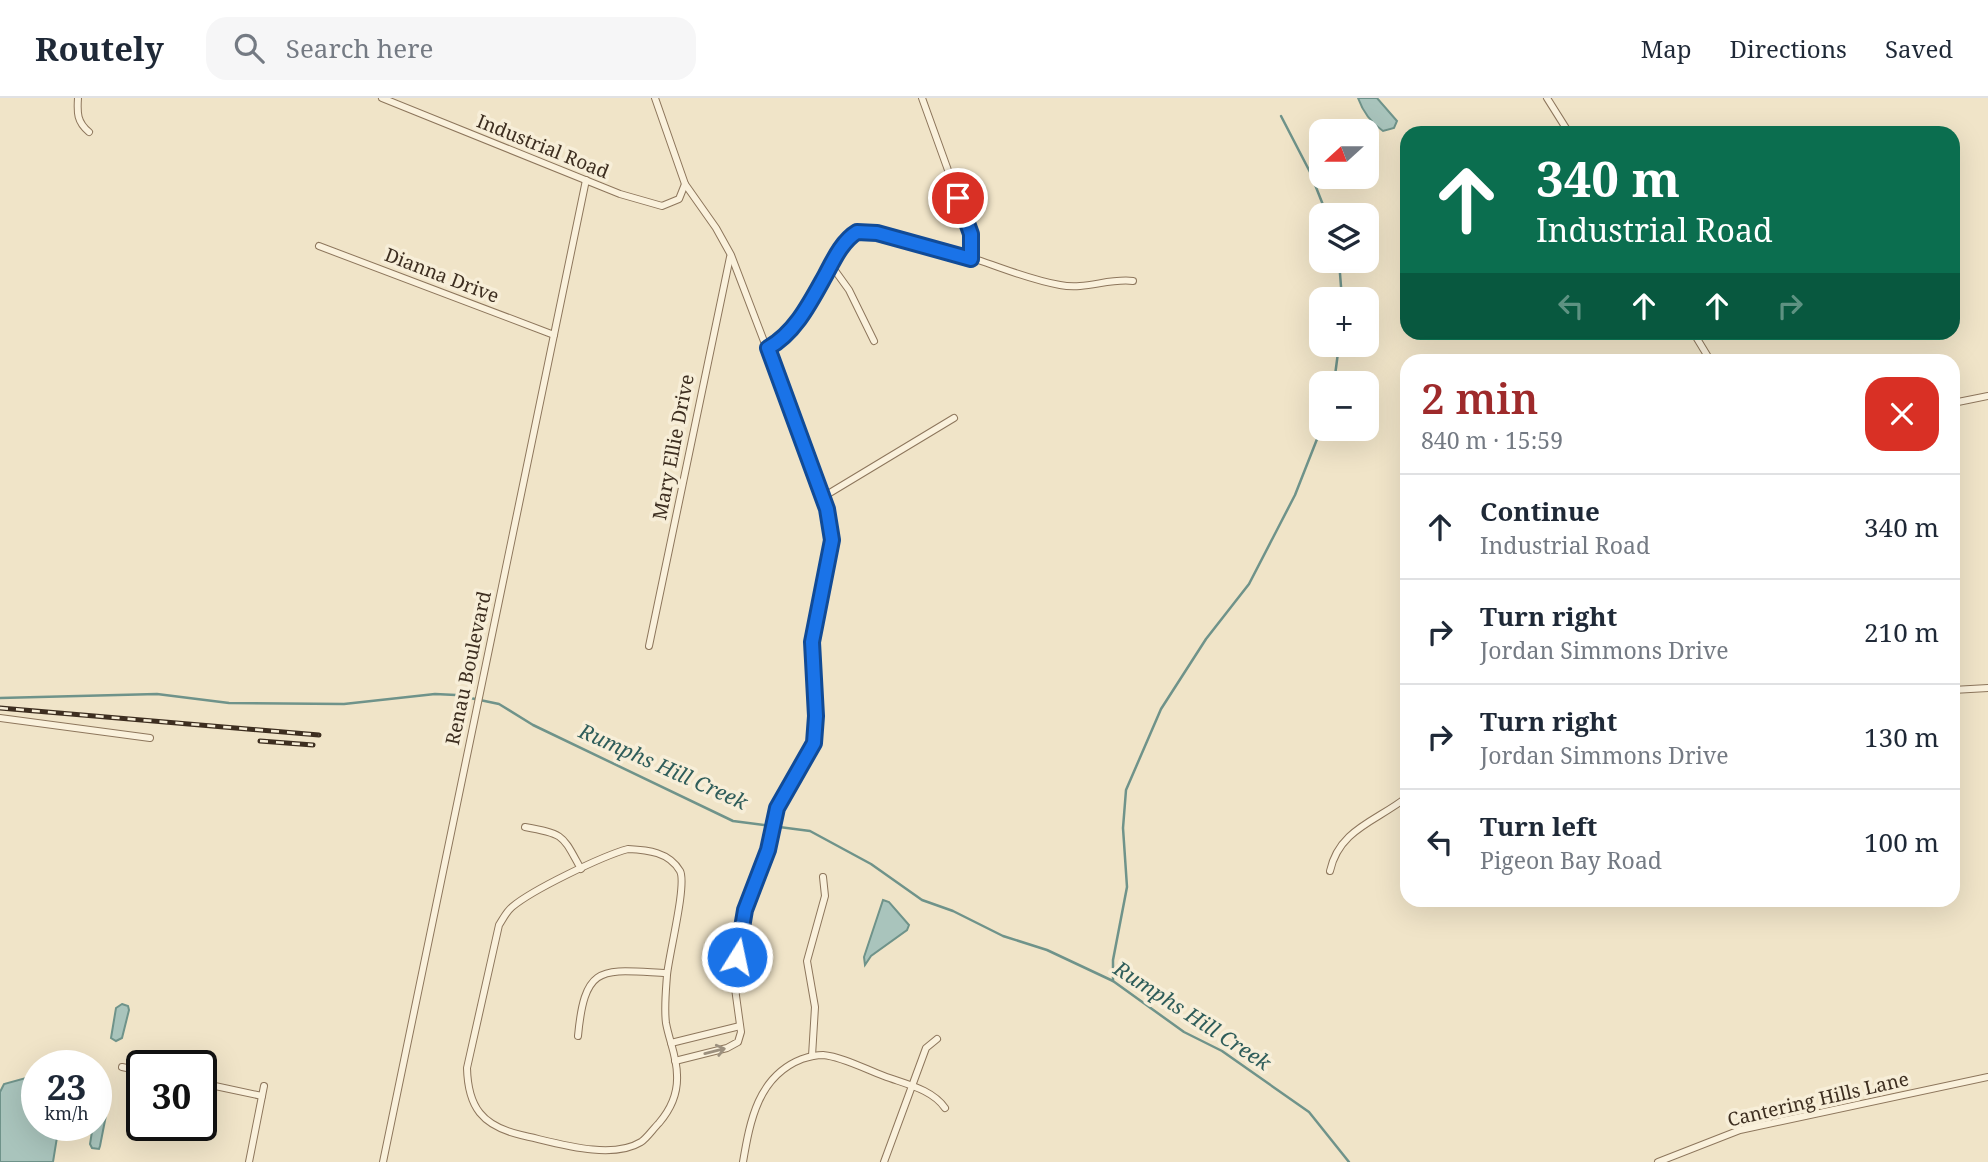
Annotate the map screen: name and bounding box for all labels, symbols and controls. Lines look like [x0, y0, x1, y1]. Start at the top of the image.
search box [206, 17, 696, 80]
text: Routely [35, 26, 164, 71]
icon: search [230, 29, 268, 67]
text: Search here [286, 30, 433, 66]
text: Map [1641, 32, 1692, 65]
text: Directions [1730, 32, 1847, 65]
text: Saved [1885, 32, 1953, 65]
street label: Industrial Road [473, 108, 613, 185]
north arrow [1309, 119, 1379, 189]
map controls [1309, 119, 1379, 441]
text: 340 m [1536, 145, 1680, 211]
icon: ahead [1421, 154, 1512, 245]
pin [928, 168, 988, 228]
icon: arrive [939, 179, 977, 217]
button: layers [1309, 203, 1379, 273]
text: Industrial Road [1536, 208, 1773, 251]
street label: Dianna Drive [381, 241, 503, 309]
button: + [1309, 287, 1379, 357]
icon: left [1552, 287, 1590, 325]
icon: ahead [1625, 287, 1663, 325]
icon: ahead [1698, 287, 1736, 325]
icon: right [1771, 287, 1809, 325]
text: 2 min [1421, 369, 1538, 426]
button: − [1309, 371, 1379, 441]
street label: Mary Ellie Drive [646, 372, 700, 522]
button: close [1865, 377, 1939, 451]
text: 840 m · 15:59 [1421, 424, 1563, 456]
text: Continue [1480, 493, 1600, 529]
icon: ahead [1421, 508, 1459, 546]
text: 340 m [1864, 509, 1939, 545]
text: Industrial Road [1480, 529, 1650, 561]
street label: Renau Boulevard [439, 588, 497, 747]
text: Turn right [1480, 598, 1617, 634]
icon: right [1421, 613, 1459, 651]
text: 210 m [1864, 614, 1939, 650]
text: Jordan Simmons Drive [1480, 634, 1729, 666]
text: Turn right [1480, 703, 1617, 739]
water label: Rumphs Hill Creek [574, 716, 753, 816]
icon: right [1421, 718, 1459, 756]
text: 130 m [1864, 719, 1939, 755]
text: Jordan Simmons Drive [1480, 739, 1729, 771]
text: Turn left [1480, 808, 1597, 844]
icon: left [1421, 823, 1459, 861]
text: 100 m [1864, 824, 1939, 860]
text: Pigeon Bay Road [1480, 844, 1662, 876]
position arrow [700, 920, 774, 994]
water label: Rumphs Hill Creek [1108, 953, 1277, 1077]
one-way arrow [703, 1044, 726, 1057]
speed limit sign: 30 [126, 1050, 217, 1141]
text: 23 [47, 1063, 86, 1110]
street label: Cantering Hills Lane [1725, 1065, 1911, 1133]
text: km/h [44, 1101, 89, 1125]

